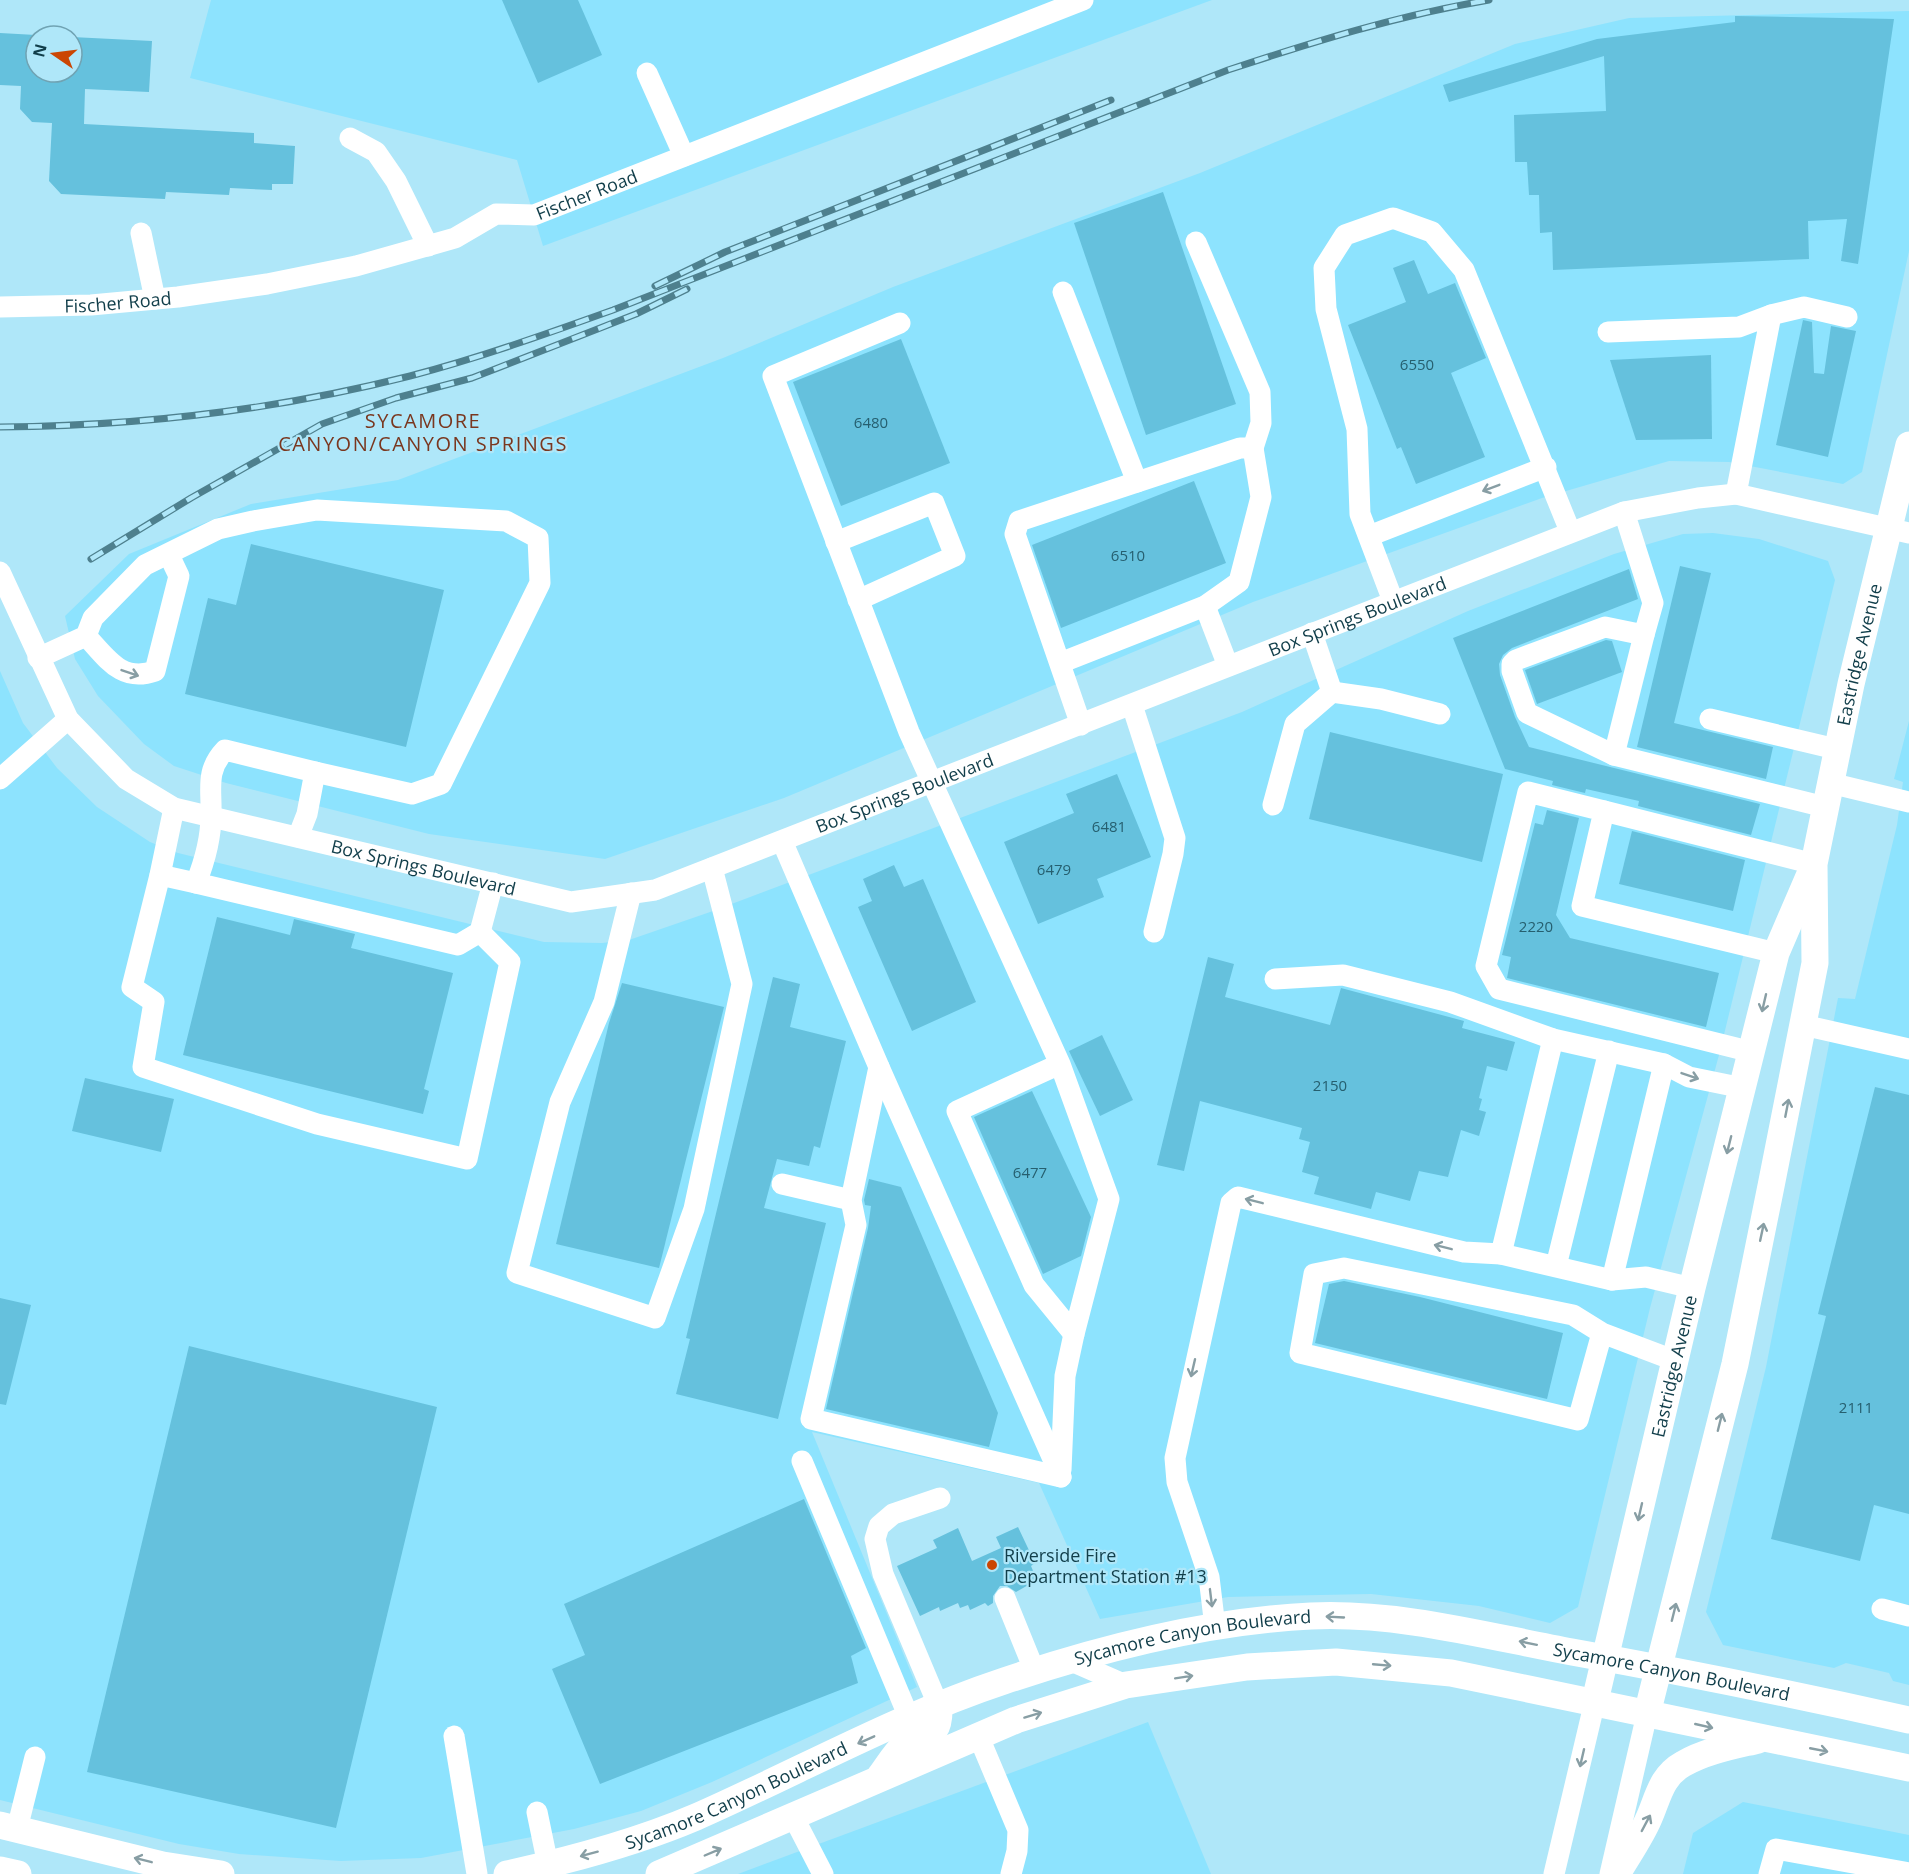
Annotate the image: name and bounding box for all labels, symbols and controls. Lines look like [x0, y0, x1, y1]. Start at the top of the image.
north arrow [24, 24, 84, 84]
text: N [27, 41, 52, 59]
street label: Fischer Road [532, 164, 641, 225]
street label: Fischer Road [64, 286, 172, 318]
house number: 6550 [1400, 354, 1434, 374]
district label: SYCAMORE CANYON/CANYON SPRINGS [278, 407, 568, 457]
house number: 6480 [854, 412, 888, 432]
one-way arrow [1483, 483, 1501, 494]
house number: 6510 [1111, 545, 1145, 565]
street label: Box Springs Boulevard [1265, 571, 1450, 662]
street label: Eastridge Avenue [1831, 581, 1887, 728]
one-way arrow [120, 669, 139, 680]
street label: Box Springs Boulevard [812, 747, 997, 838]
house number: 6481 [1092, 816, 1126, 836]
street label: Box Springs Boulevard [329, 834, 518, 901]
house number: 6479 [1037, 859, 1071, 879]
house number: 2220 [1519, 916, 1553, 936]
one-way arrow [1758, 992, 1769, 1012]
one-way arrow [1680, 1071, 1698, 1082]
house number: 2150 [1313, 1075, 1347, 1095]
one-way arrow [1782, 1099, 1793, 1118]
one-way arrow [1722, 1135, 1734, 1154]
house number: 6477 [1013, 1162, 1047, 1182]
one-way arrow [1245, 1195, 1264, 1207]
one-way arrow [1757, 1223, 1768, 1242]
one-way arrow [1434, 1241, 1453, 1253]
street label: Eastridge Avenue [1645, 1293, 1702, 1440]
one-way arrow [1187, 1359, 1199, 1378]
house number: 2111 [1839, 1397, 1873, 1417]
one-way arrow [1715, 1413, 1727, 1432]
one-way arrow [1634, 1501, 1645, 1521]
place label: Riverside Fire Department Station #13 [1004, 1543, 1207, 1588]
marker: Riverside Fire Department Station #13 [985, 1558, 999, 1572]
one-way arrow [1206, 1588, 1217, 1607]
one-way arrow [1668, 1603, 1680, 1622]
street label: Sycamore Canyon Boulevard [1071, 1604, 1312, 1670]
one-way arrow [1325, 1611, 1345, 1622]
one-way arrow [1519, 1636, 1538, 1648]
street label: Sycamore Canyon Boulevard [1551, 1637, 1792, 1706]
one-way arrow [1372, 1660, 1392, 1671]
one-way arrow [1173, 1671, 1193, 1682]
one-way arrow [1023, 1708, 1042, 1719]
one-way arrow [1695, 1721, 1714, 1733]
one-way arrow [857, 1734, 875, 1746]
street label: Sycamore Canyon Boulevard [622, 1736, 851, 1854]
one-way arrow [1809, 1745, 1829, 1756]
one-way arrow [1575, 1748, 1587, 1767]
one-way arrow [1640, 1815, 1652, 1832]
one-way arrow [704, 1846, 722, 1857]
one-way arrow [580, 1848, 599, 1860]
one-way arrow [134, 1854, 153, 1865]

